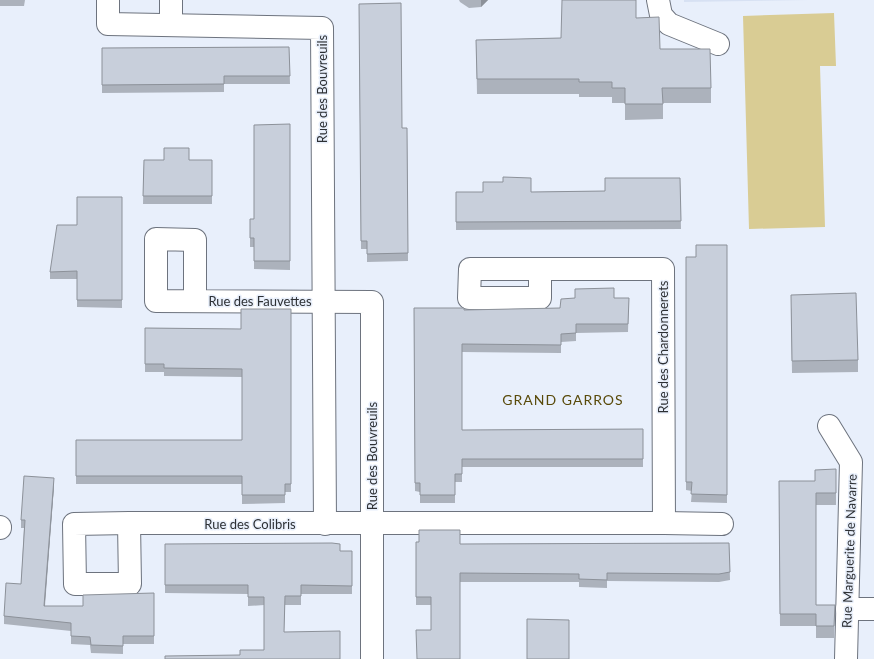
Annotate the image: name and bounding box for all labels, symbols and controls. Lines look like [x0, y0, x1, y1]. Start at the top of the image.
street label: Rue des Bouvreuils [314, 34, 330, 143]
street label: Rue des Chardonnerets [655, 280, 671, 413]
street label: Rue des Fauvettes [208, 293, 312, 309]
district label: GRAND GARROS [502, 391, 624, 408]
street label: Rue des Bouvreuils [364, 401, 380, 510]
street label: Rue Marguerite de Navarre [838, 473, 860, 628]
street label: Rue des Colibris [204, 516, 296, 532]

